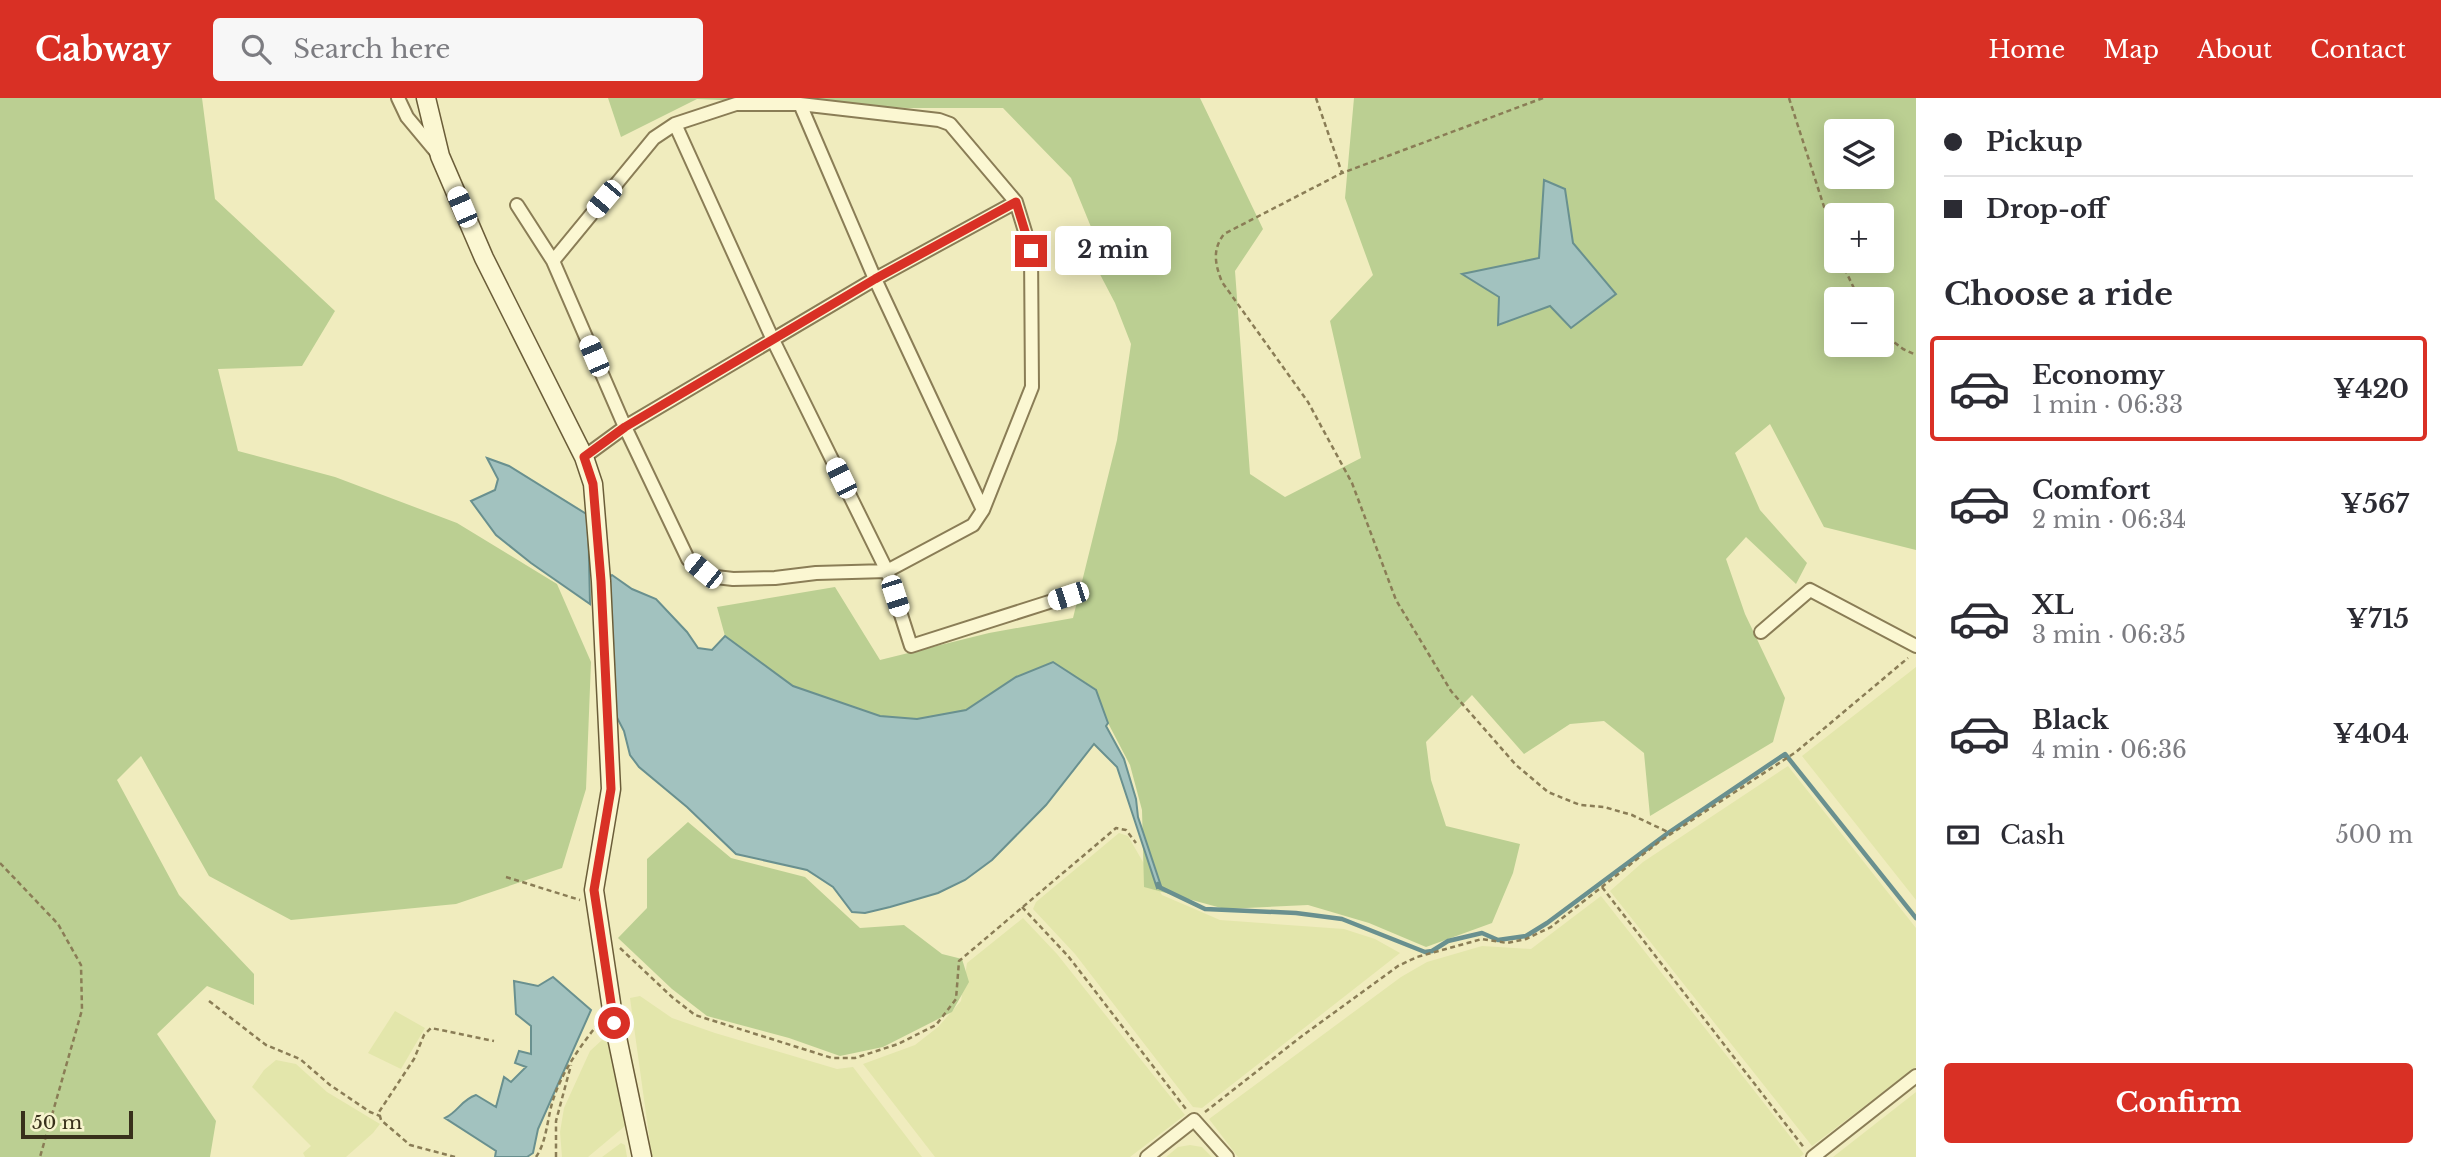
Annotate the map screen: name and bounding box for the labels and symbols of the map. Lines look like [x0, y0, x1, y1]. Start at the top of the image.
car [583, 176, 626, 222]
car [445, 184, 480, 230]
callout: 2 min [1056, 226, 1171, 276]
route end [1015, 235, 1047, 267]
car [577, 333, 612, 379]
car [823, 455, 860, 501]
car [681, 550, 726, 592]
car [879, 573, 912, 619]
car [1045, 580, 1092, 612]
route start [598, 1007, 630, 1039]
scale bar [21, 1108, 133, 1140]

